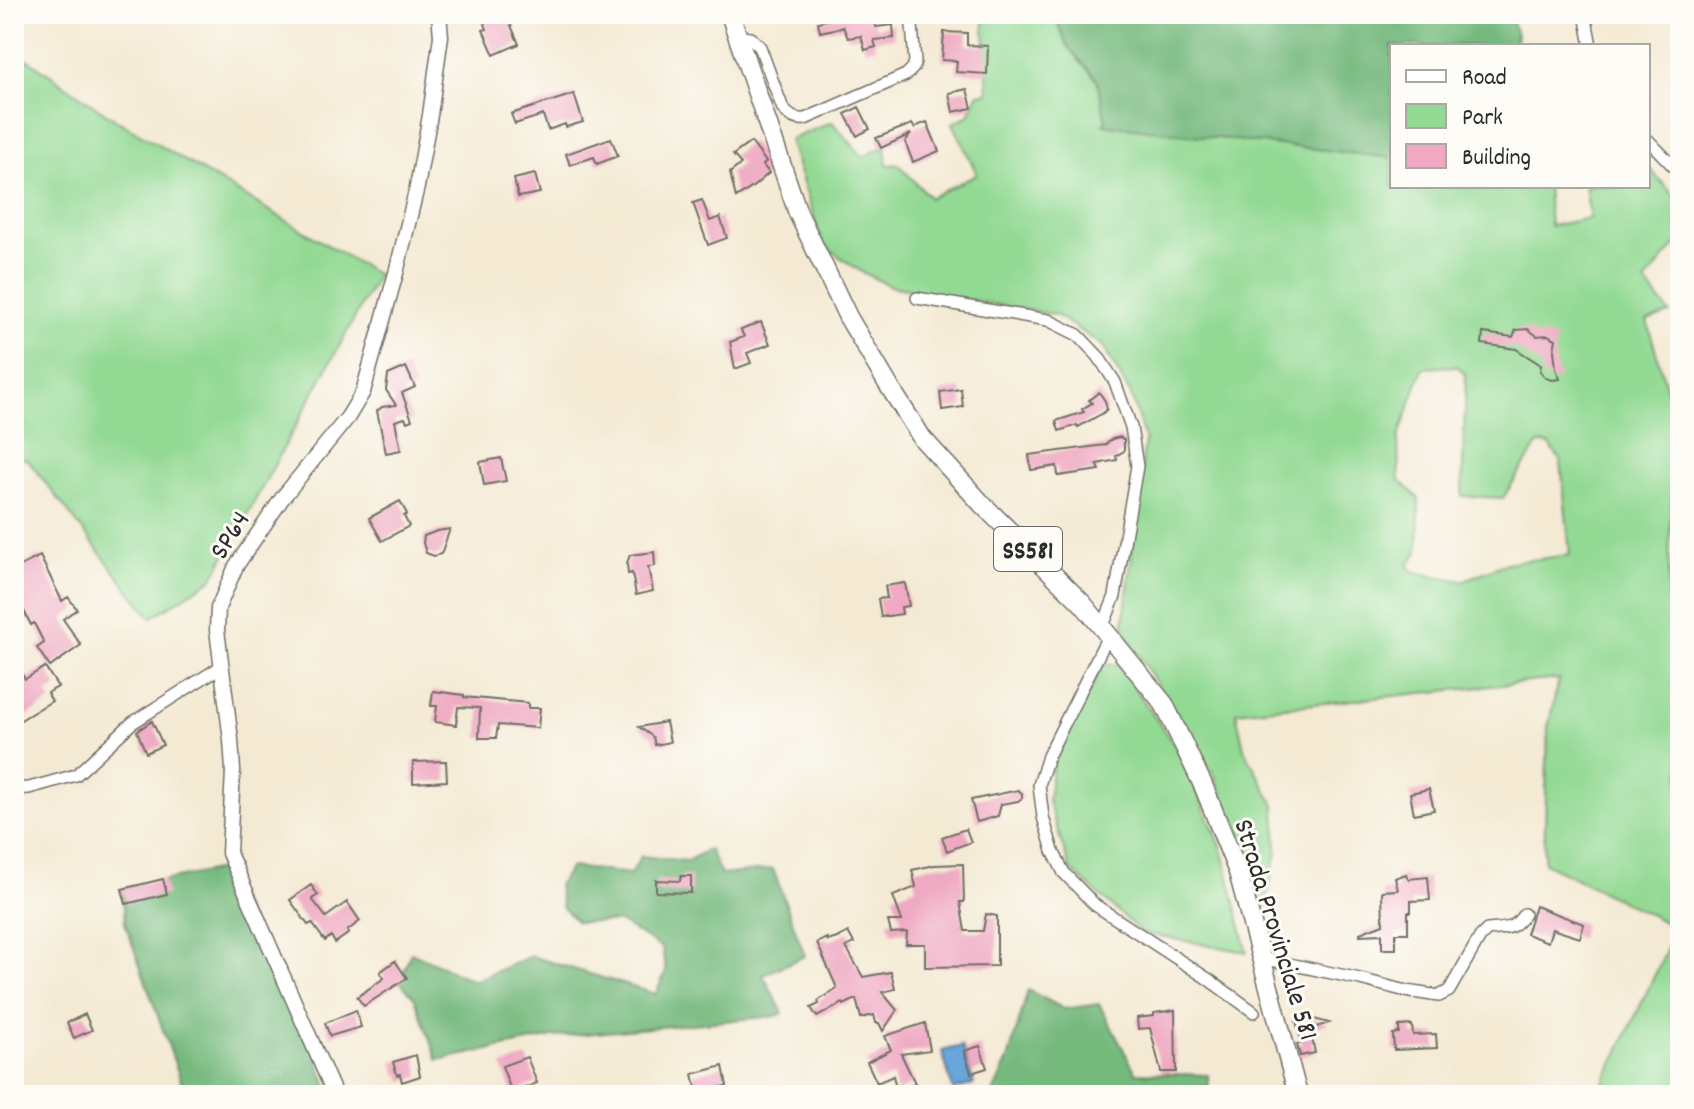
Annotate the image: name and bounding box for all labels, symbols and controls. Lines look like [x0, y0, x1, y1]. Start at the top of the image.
legend [1390, 44, 1650, 188]
text: Road [1462, 62, 1507, 96]
text: Park [1462, 102, 1503, 136]
text: Building [1462, 142, 1531, 176]
street label: SP64 [202, 505, 263, 569]
road number: SS581 [994, 527, 1062, 571]
street label: Strada Provinciale 581 [1221, 815, 1326, 1046]

